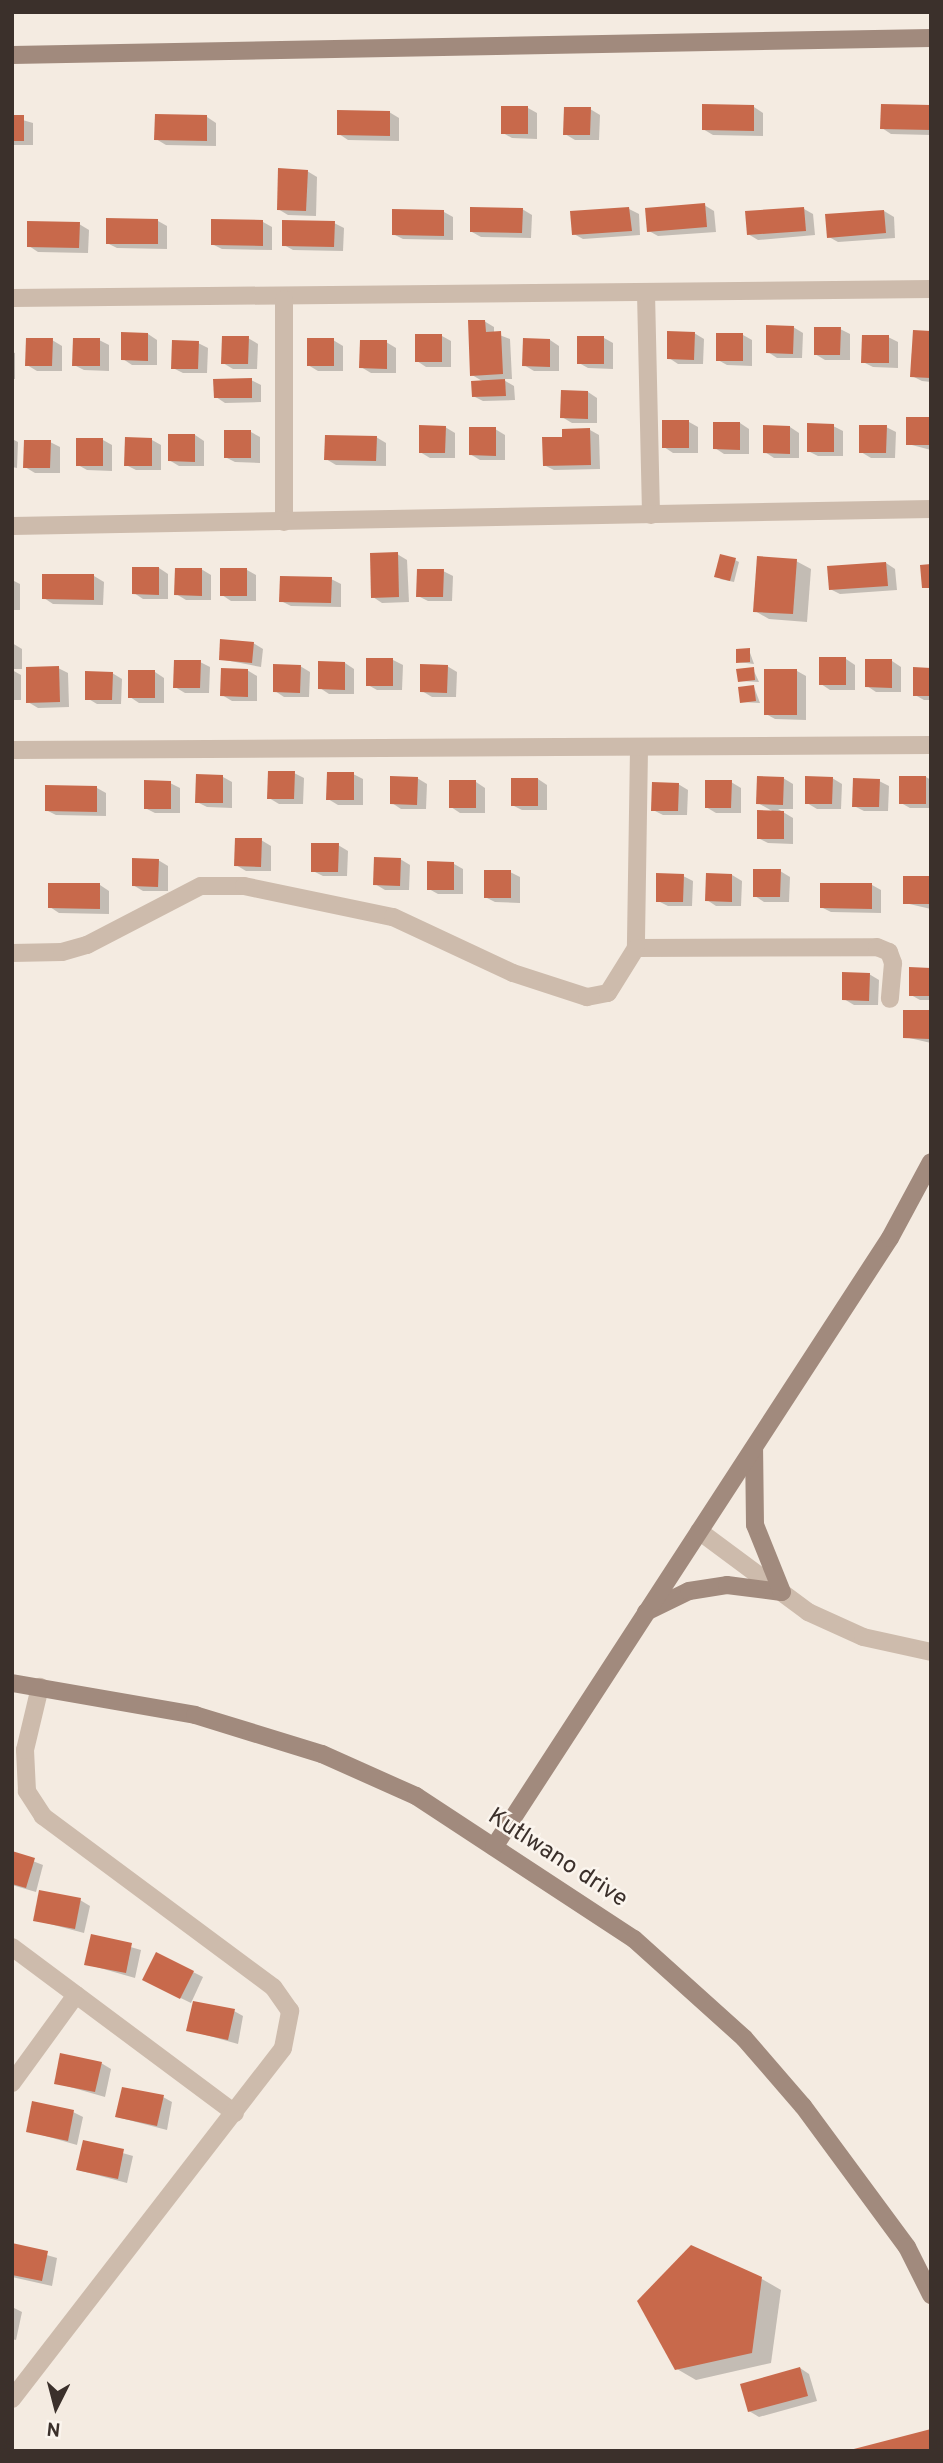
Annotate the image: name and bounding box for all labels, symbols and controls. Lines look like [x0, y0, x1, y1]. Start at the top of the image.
street label: Kutlwano drive [482, 1803, 632, 1915]
north arrow [21, 2372, 91, 2442]
text: N [46, 2415, 62, 2441]

